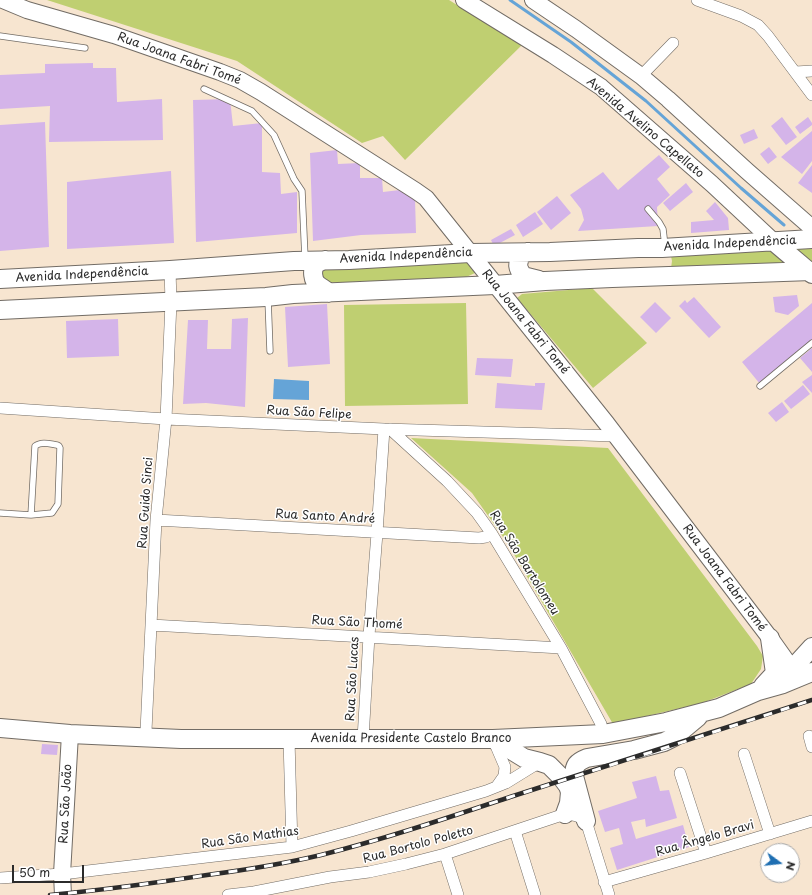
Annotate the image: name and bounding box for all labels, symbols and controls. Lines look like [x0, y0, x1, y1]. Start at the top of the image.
street label: Rua Joana Fabri Tomé [115, 30, 243, 88]
street label: Avenida Avelino Capellato [583, 75, 707, 181]
street label: Avenida Independência [663, 233, 797, 255]
street label: Avenida Independência [339, 245, 473, 267]
street label: Avenida Independência [15, 264, 149, 286]
street label: Rua Joana Fabri Tomé [478, 267, 572, 377]
street label: Rua São Felipe [266, 404, 352, 422]
street label: Rua Guido Sinci [136, 457, 156, 549]
street label: Rua Santo André [275, 507, 375, 527]
street label: Rua São Bartolomeu [486, 508, 562, 618]
street label: Rua Joana Fabri Tomé [679, 522, 769, 634]
street label: Rua São Thomé [311, 613, 403, 633]
street label: Rua São Lucas [344, 636, 362, 722]
street label: Avenida Presidente Castelo Branco [311, 732, 511, 746]
street label: Rua São João [57, 764, 75, 844]
street label: Rua Ângelo Bravi [654, 818, 756, 860]
street label: Rua Bortolo Poletto [361, 823, 475, 867]
street label: Rua São Mathias [200, 824, 300, 852]
north arrow [760, 843, 800, 883]
scale bar [14, 857, 86, 883]
text: N [782, 860, 800, 872]
text: 50 m [19, 863, 50, 881]

